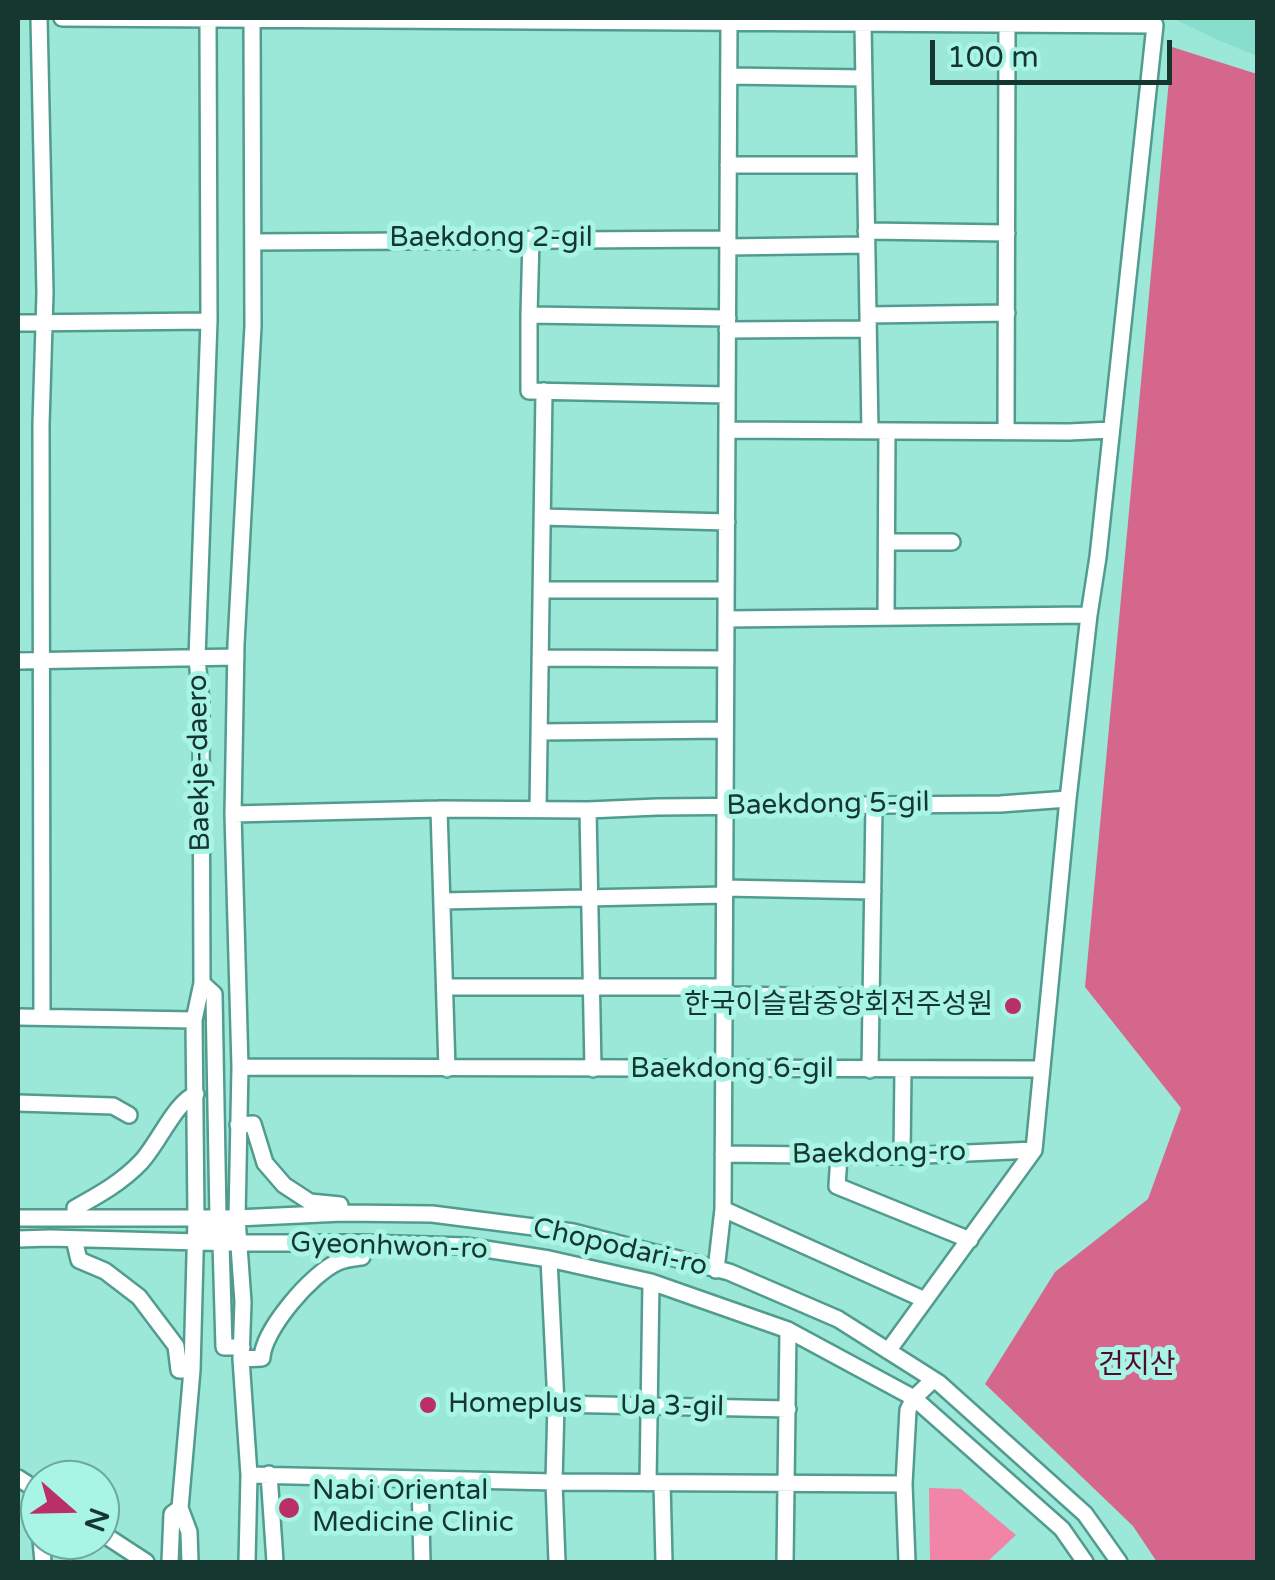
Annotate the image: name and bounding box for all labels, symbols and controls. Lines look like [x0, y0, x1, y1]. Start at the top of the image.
scale bar [935, 20, 1178, 82]
text: 100 m [947, 39, 1039, 76]
street label: Baekdong 2-gil [389, 222, 593, 256]
street label: Baekje-daero [182, 674, 218, 852]
street label: Baekdong 5-gil [726, 786, 930, 824]
place label: 한국이슬람중앙회전주성원 [684, 989, 993, 1023]
marker: 한국이슬람중앙회전주성원 [1002, 995, 1024, 1017]
street label: Baekdong 6-gil [630, 1053, 834, 1087]
street label: Baekdong-ro [792, 1136, 966, 1172]
street label: Chopodari-ro [529, 1212, 711, 1284]
street label: Gyeonhwon-ro [290, 1227, 488, 1267]
park label: 건지산 [1098, 1349, 1176, 1383]
place label: Homeplus [448, 1388, 582, 1422]
street label: Ua 3-gil [620, 1389, 724, 1425]
marker: Homeplus [417, 1394, 439, 1416]
north arrow [20, 1460, 120, 1560]
place label: Nabi Oriental Medicine Clinic [312, 1475, 514, 1541]
marker: Nabi Oriental Medicine Clinic [276, 1495, 302, 1521]
text: N [76, 1503, 116, 1536]

